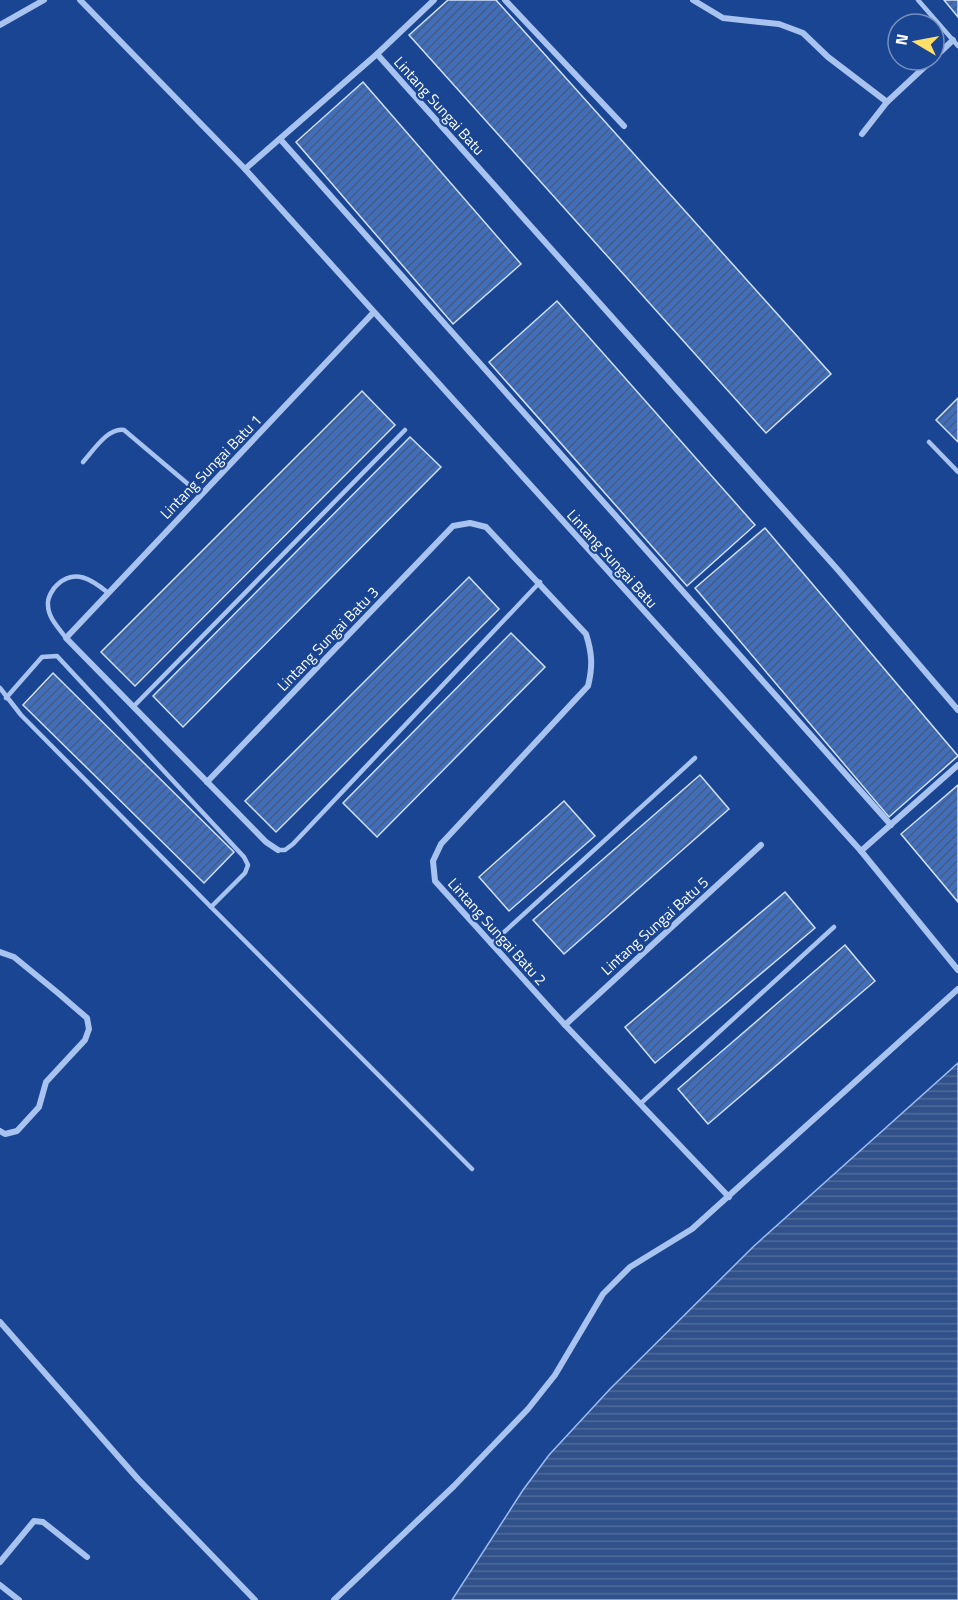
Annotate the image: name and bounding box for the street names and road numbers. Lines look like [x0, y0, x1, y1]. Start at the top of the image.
street label: Lintang Sungai Batu [389, 51, 490, 160]
street label: Lintang Sungai Batu 1 [154, 409, 267, 524]
street label: Lintang Sungai Batu [562, 504, 663, 613]
street label: Lintang Sungai Batu 3 [271, 581, 384, 696]
street label: Lintang Sungai Batu 5 [596, 871, 714, 980]
street label: Lintang Sungai Batu 2 [443, 873, 552, 991]

